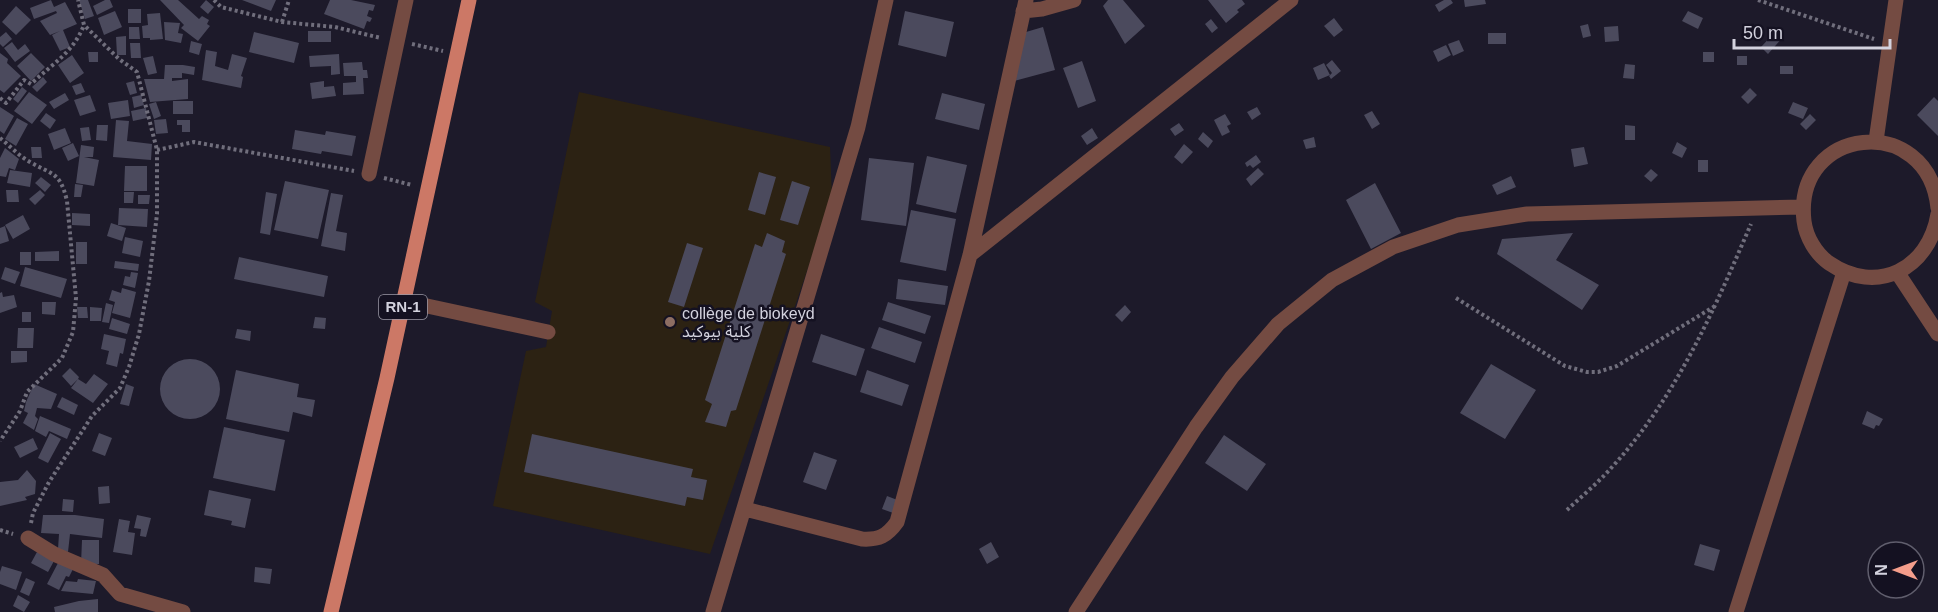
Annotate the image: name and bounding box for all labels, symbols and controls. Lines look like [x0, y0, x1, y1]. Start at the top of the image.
scale bar [1734, 12, 1890, 50]
text: 50 m [1743, 23, 1783, 43]
road number: RN-1 [379, 295, 427, 319]
place label: collège de biokeyd كلية بيوكيد [682, 305, 815, 341]
marker: collège de biokeyd كلية بيوكيد [663, 315, 677, 329]
north arrow [1866, 540, 1926, 600]
text: N [1873, 564, 1890, 576]

